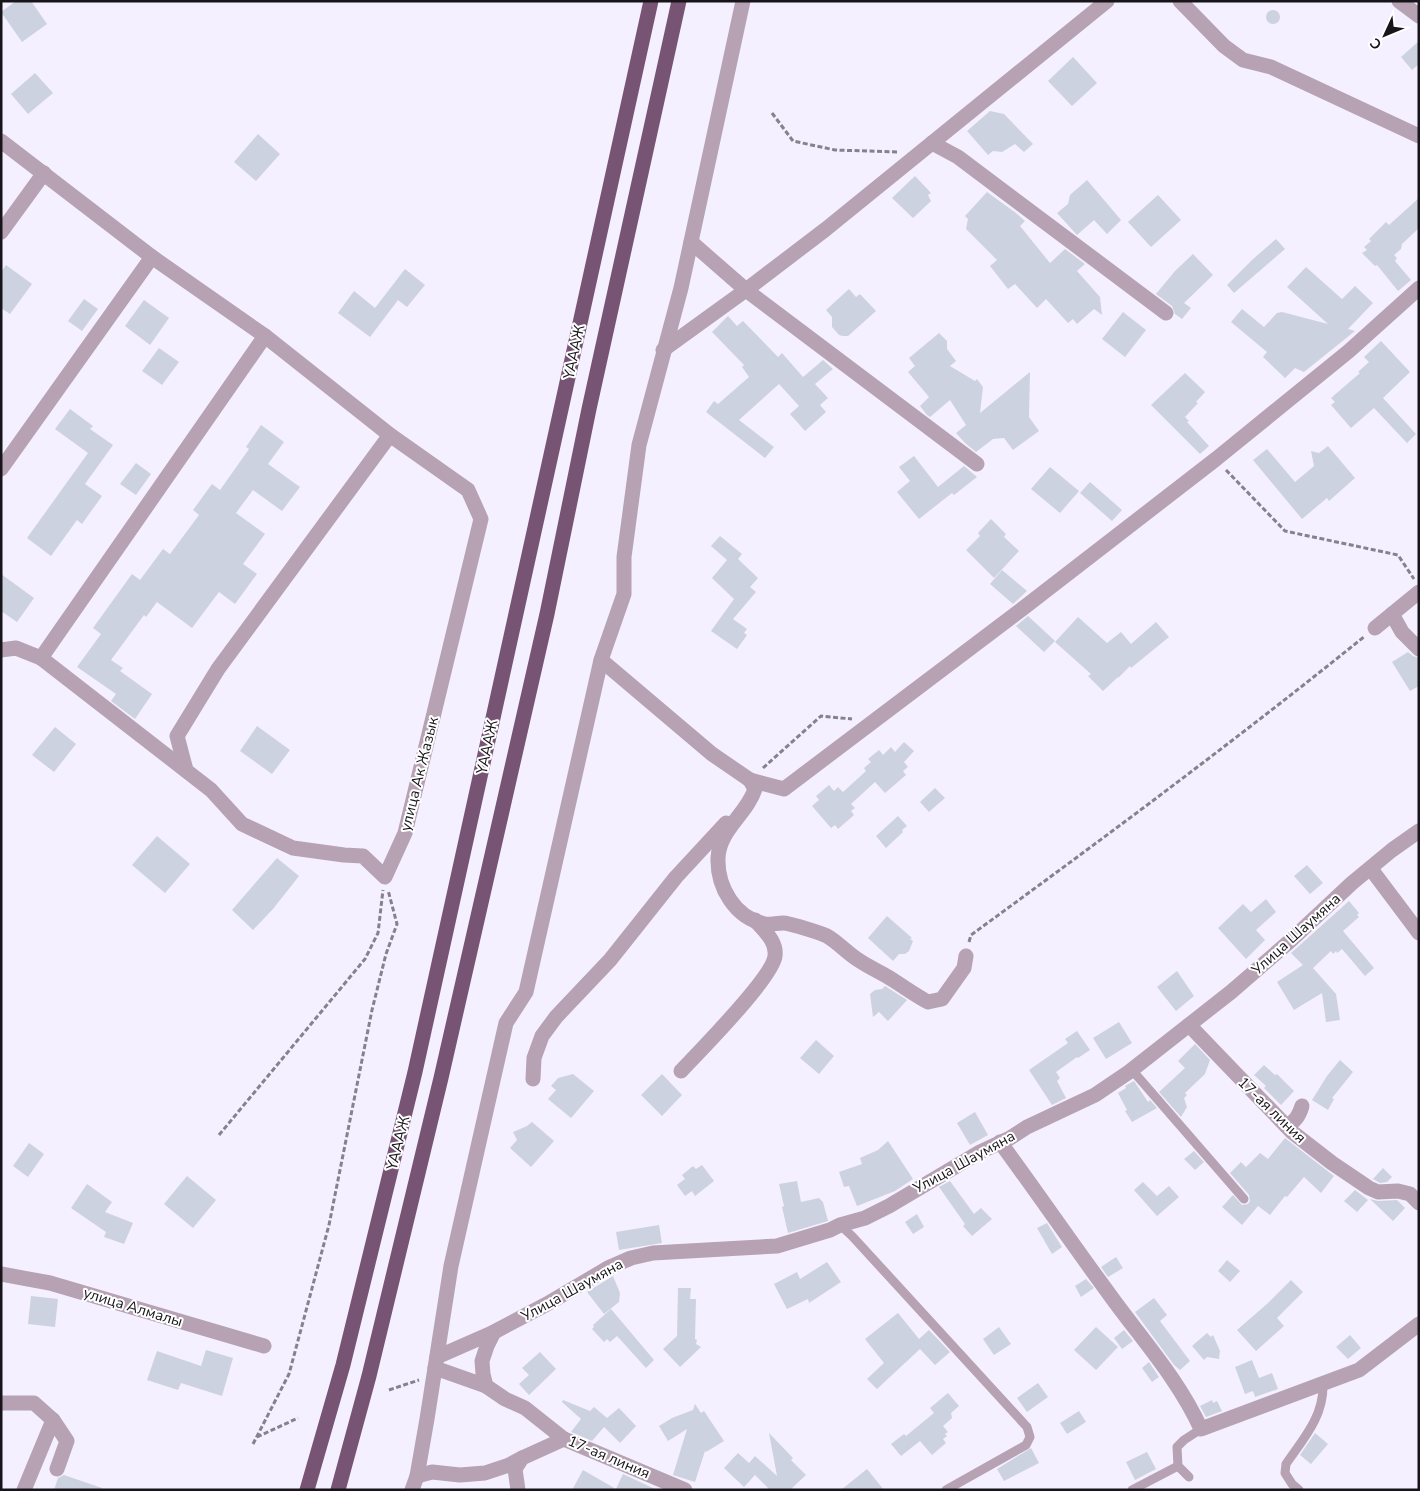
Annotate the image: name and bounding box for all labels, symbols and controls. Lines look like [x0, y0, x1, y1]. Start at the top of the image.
north arrow [1360, 10, 1410, 60]
text: С [1366, 33, 1386, 54]
street label: ҮАААЖ [558, 323, 590, 382]
street label: улица Ак Жазык [395, 715, 443, 833]
street label: ҮАААЖ [471, 718, 503, 777]
street label: Улица Шаумяна [1246, 889, 1345, 980]
street label: 17-ая линия [1234, 1072, 1310, 1148]
street label: ҮАААЖ [381, 1113, 414, 1173]
street label: Улица Шаумяна [909, 1126, 1018, 1199]
street label: Улица Шаумяна [517, 1254, 626, 1327]
street label: улица Алмалы [81, 1282, 185, 1332]
street label: 17-ая линия [565, 1431, 653, 1483]

